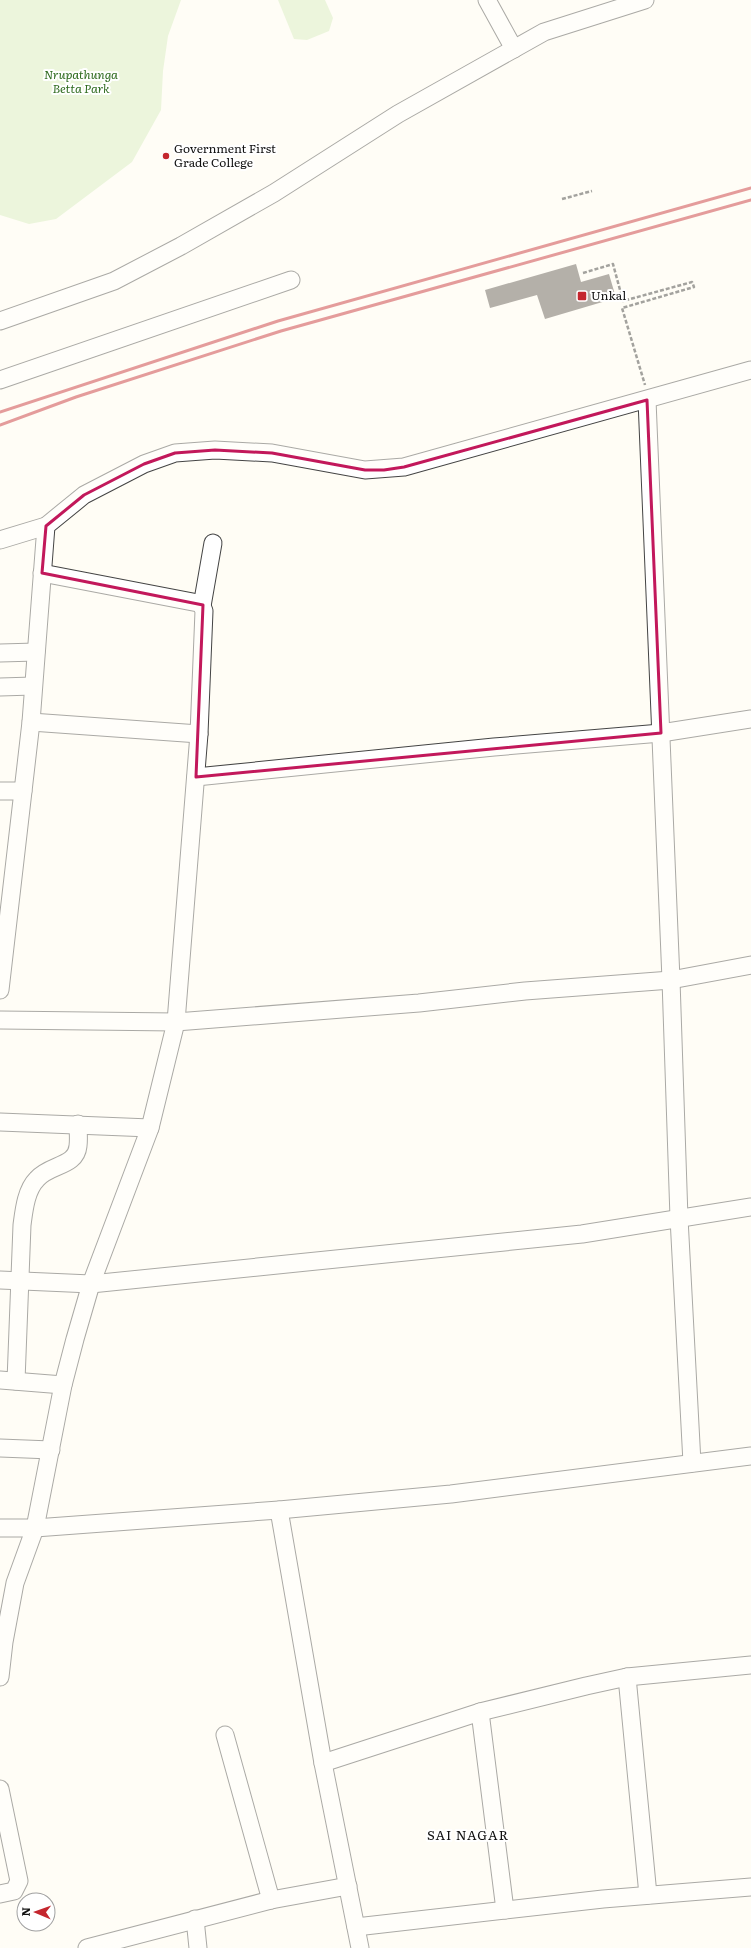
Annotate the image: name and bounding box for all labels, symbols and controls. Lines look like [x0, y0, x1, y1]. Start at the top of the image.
park label: Nrupathunga Betta Park [44, 65, 118, 97]
place label: Government First Grade College [174, 139, 276, 171]
marker: Government First Grade College [161, 151, 171, 161]
place label: Unkal [591, 286, 626, 304]
marker: Unkal [576, 290, 588, 302]
district label: SAI NAGAR [427, 1825, 509, 1844]
north arrow [16, 1892, 56, 1932]
text: N [17, 1907, 33, 1917]

